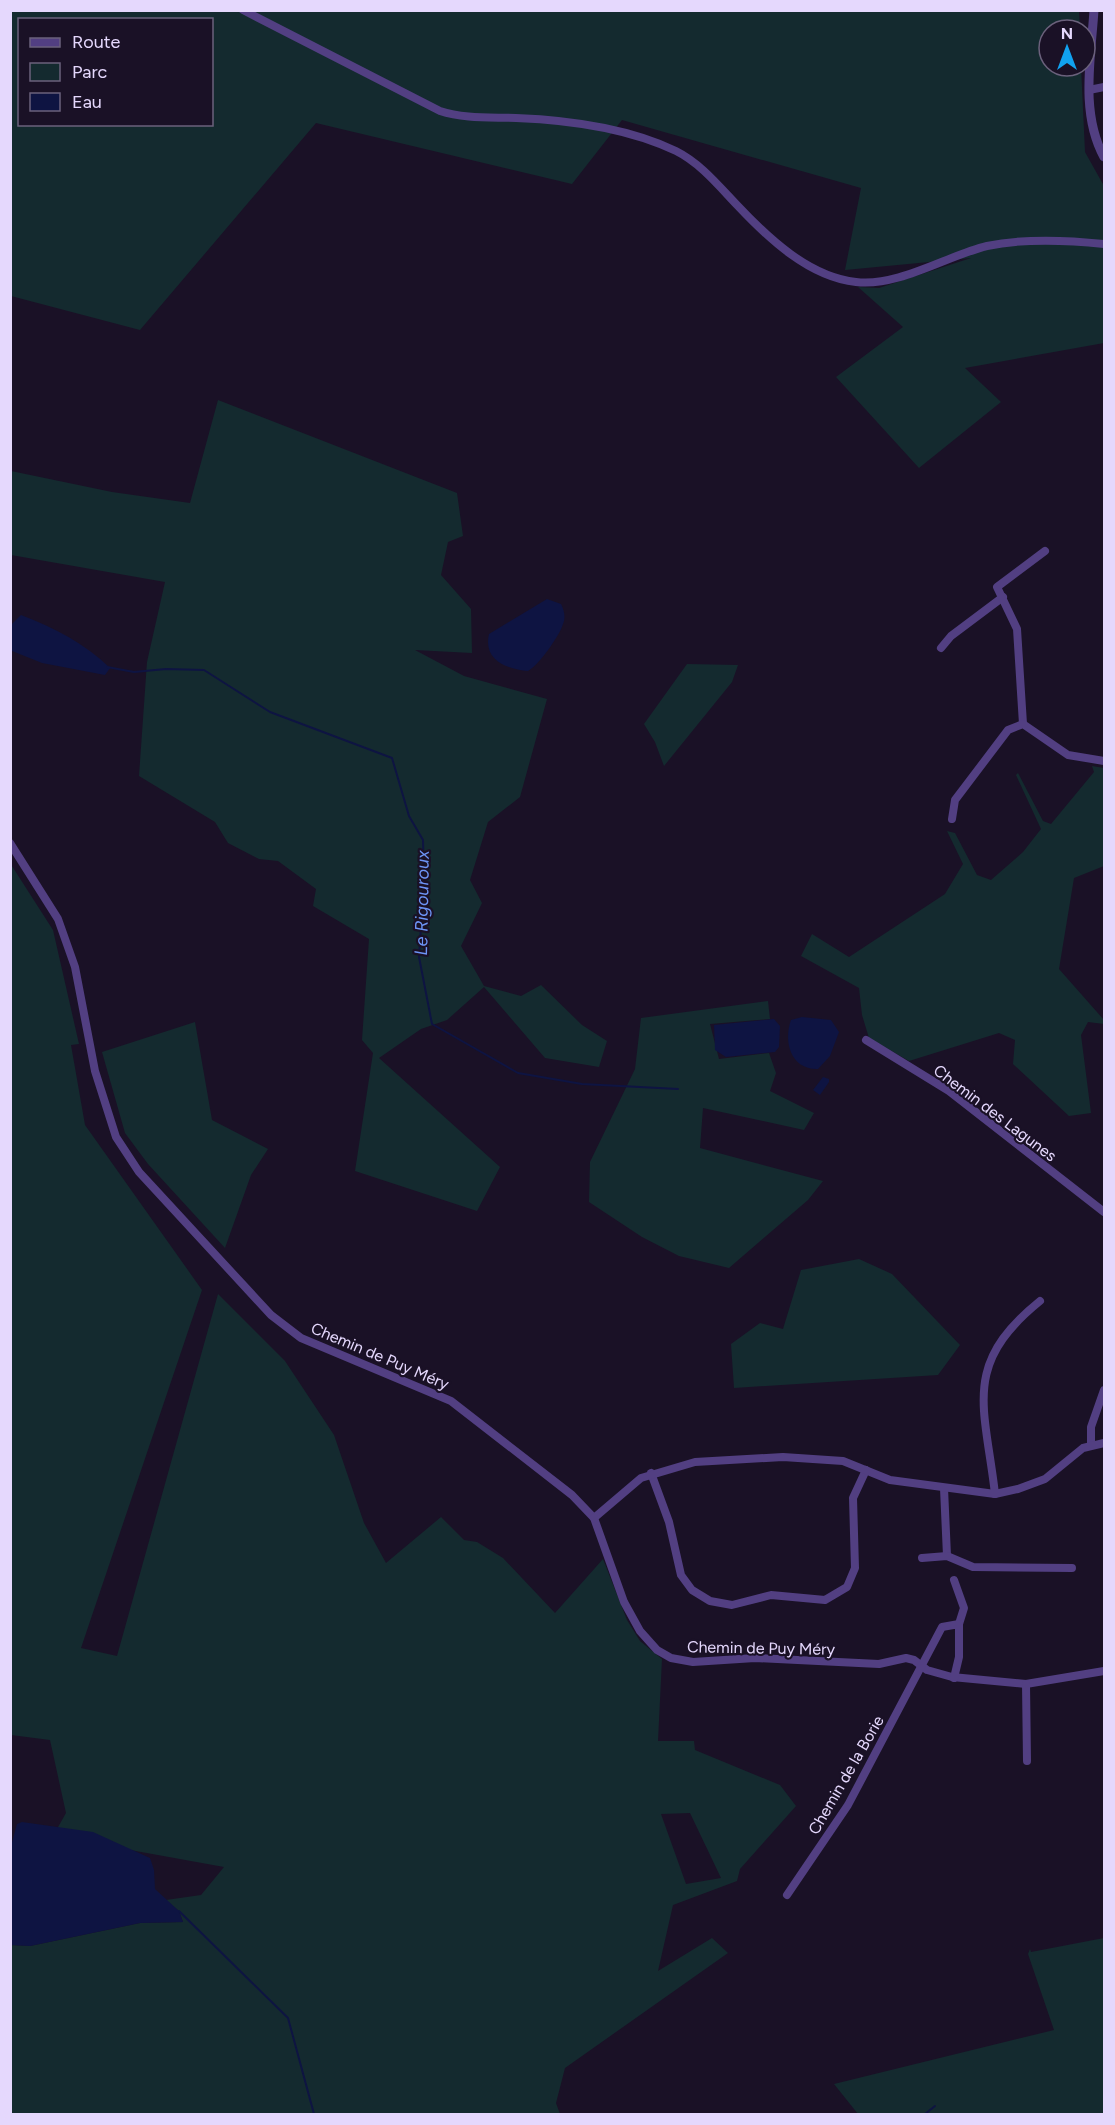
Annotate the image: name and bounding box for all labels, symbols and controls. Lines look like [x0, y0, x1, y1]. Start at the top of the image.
legend [18, 18, 213, 126]
north arrow [1037, 18, 1097, 78]
text: N [1061, 24, 1073, 43]
text: Route [72, 31, 121, 53]
text: Parc [72, 61, 108, 83]
text: Eau [72, 91, 102, 113]
water label: Le Rigouroux [410, 850, 434, 956]
street label: Chemin des Lagunes [930, 1061, 1060, 1165]
street label: Chemin de Puy Méry [308, 1318, 452, 1394]
street label: Chemin de Puy Méry [687, 1637, 836, 1659]
street label: Chemin de la Borie [804, 1712, 888, 1838]

